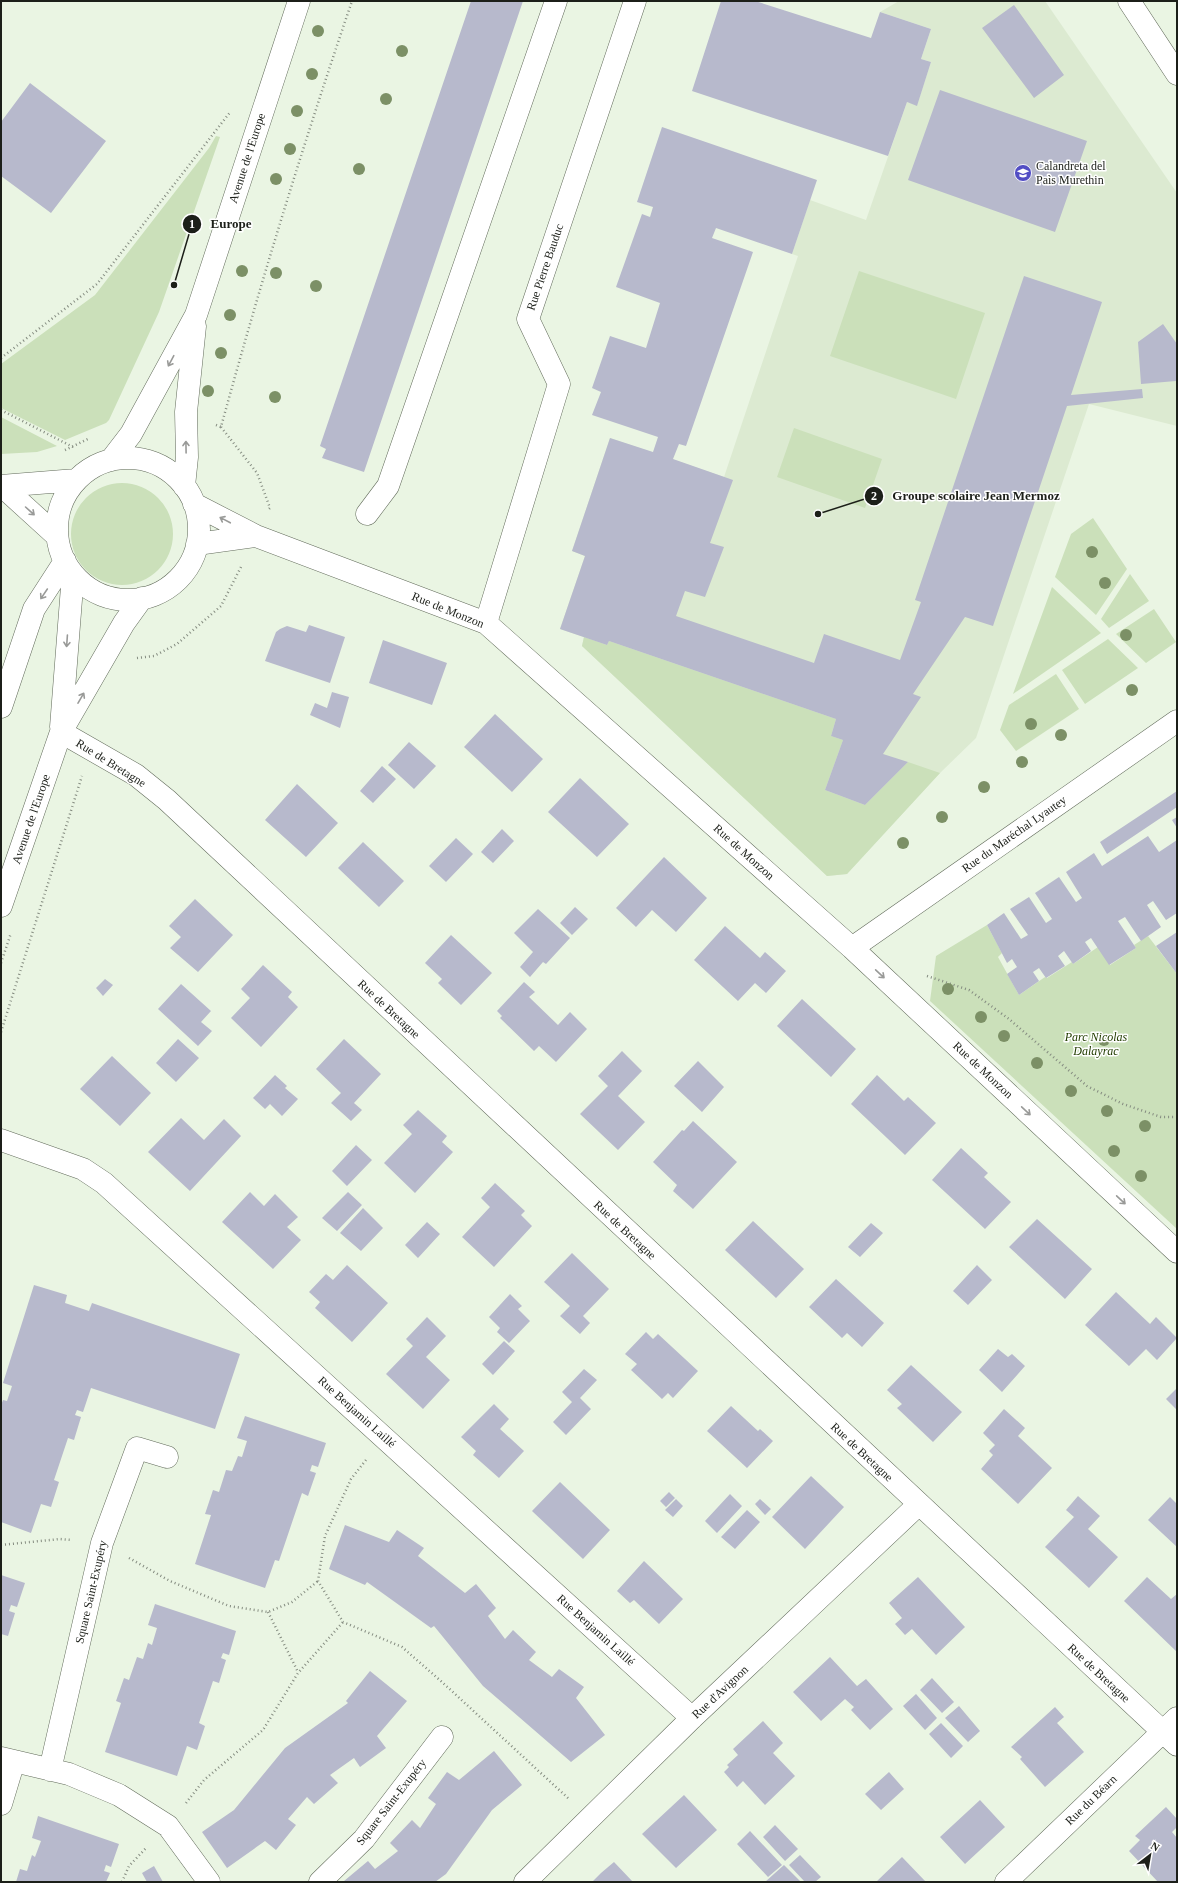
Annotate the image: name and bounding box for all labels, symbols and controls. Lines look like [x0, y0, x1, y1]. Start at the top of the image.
street label: Avenue de l'Europe [226, 111, 268, 205]
place label: Calandreta del Paìs Murethin [1036, 159, 1106, 187]
school or university icon: Calandreta del Paìs Murethin [1013, 163, 1033, 183]
callout: Europe [182, 211, 259, 236]
text: Europe [211, 216, 252, 231]
text: 1 [189, 217, 195, 231]
street label: Rue Pierre Bauduc [524, 222, 566, 312]
one-way arrow [166, 355, 174, 367]
one-way arrow [183, 441, 190, 454]
callout: Groupe scolaire Jean Mermoz [864, 483, 1068, 508]
text: Groupe scolaire Jean Mermoz [892, 488, 1060, 503]
text: 2 [871, 489, 877, 503]
one-way arrow [24, 507, 35, 516]
one-way arrow [219, 516, 231, 523]
one-way arrow [40, 588, 48, 599]
street label: Rue de Monzon [410, 589, 486, 631]
one-way arrow [64, 634, 71, 647]
one-way arrow [77, 692, 85, 704]
street label: Rue de Bretagne [73, 736, 149, 790]
street label: Avenue de l'Europe [9, 772, 53, 866]
street label: Rue du Maréchal Lyautey [959, 793, 1069, 875]
street label: Rue de Monzon [711, 821, 777, 883]
one-way arrow [875, 969, 885, 979]
street label: Rue de Bretagne [355, 977, 423, 1041]
park label: Parc Nicolas Dalayrac [1064, 1030, 1128, 1058]
street label: Rue de Monzon [950, 1039, 1016, 1101]
one-way arrow [1021, 1106, 1031, 1116]
one-way arrow [1116, 1195, 1126, 1205]
street label: Rue de Bretagne [591, 1198, 659, 1262]
street label: Rue Benjamin Laillé [315, 1373, 399, 1451]
street label: Rue de Bretagne [828, 1420, 896, 1484]
street label: Square Saint-Exupéry [72, 1539, 110, 1645]
street label: Rue Benjamin Laillé [554, 1591, 638, 1669]
street label: Rue de Bretagne [1065, 1641, 1133, 1705]
street label: Rue d'Avignon [689, 1662, 751, 1722]
street label: Square Saint-Exupéry [353, 1756, 429, 1848]
street label: Rue du Béarn [1062, 1772, 1120, 1828]
north arrow [1130, 1835, 1170, 1875]
text: N [1149, 1839, 1162, 1854]

